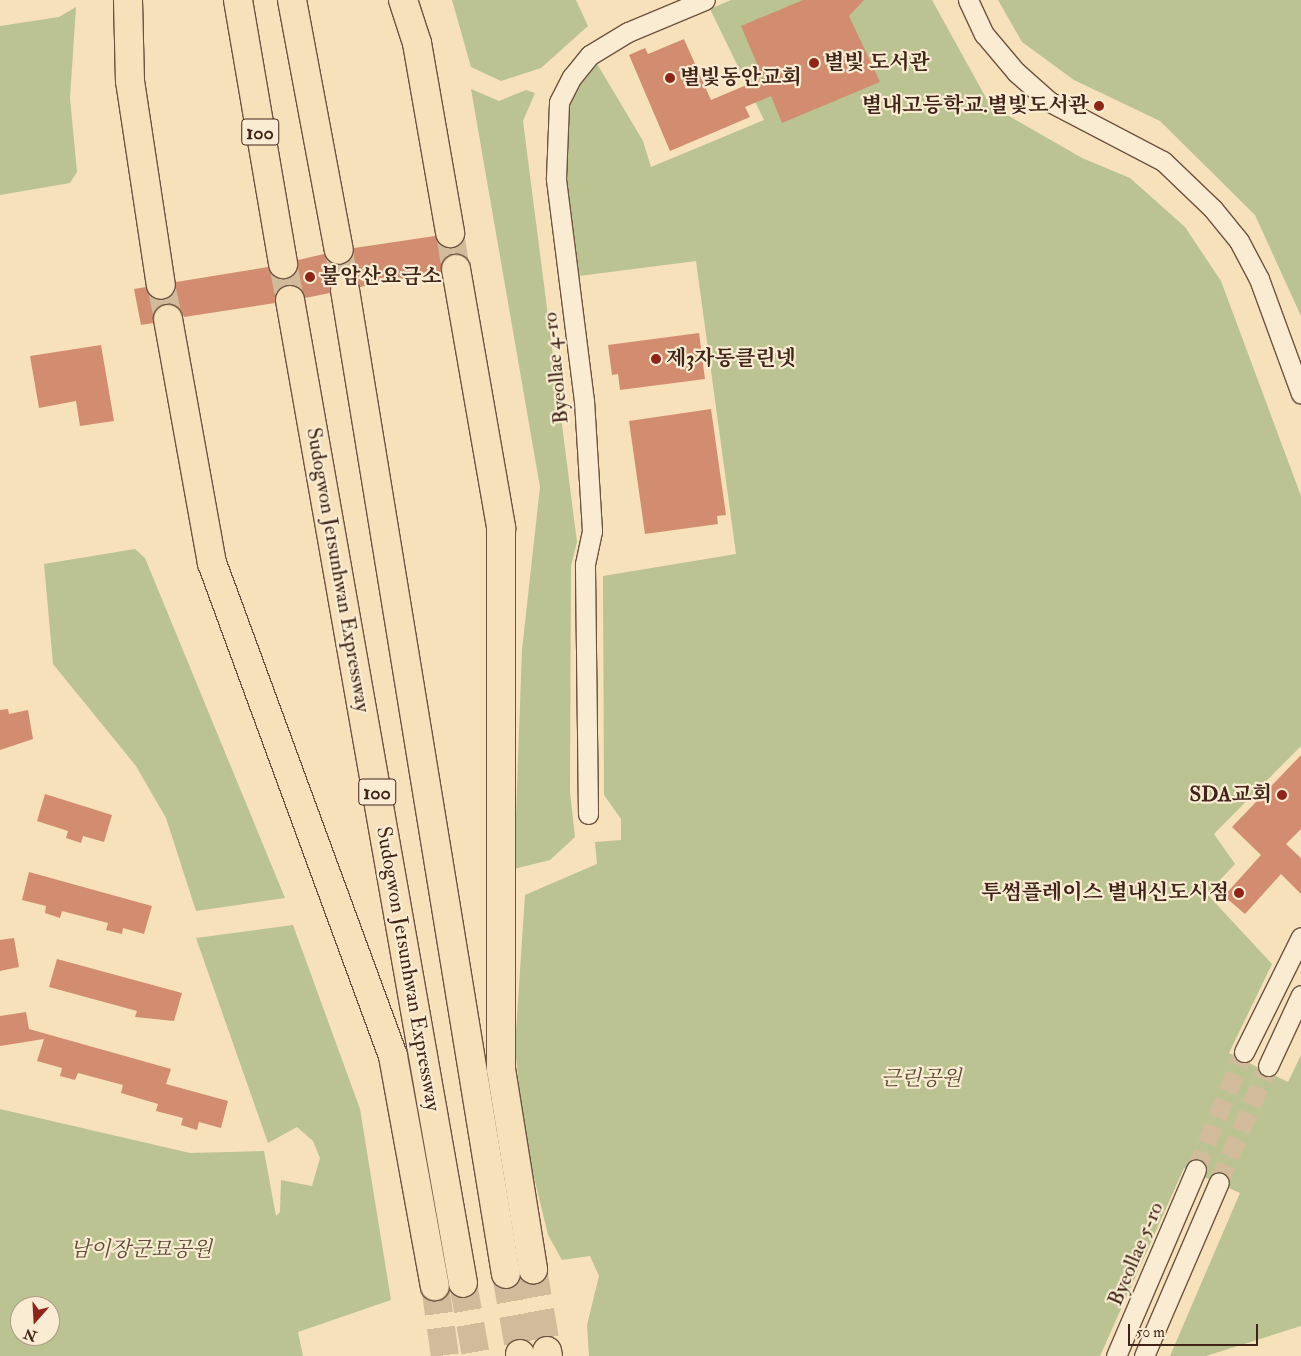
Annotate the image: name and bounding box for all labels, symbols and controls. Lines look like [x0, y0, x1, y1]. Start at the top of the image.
place label: 별빛 도서관 [824, 50, 930, 76]
marker: 별빛 도서관 [808, 57, 820, 69]
place label: 별빛동안교회 [680, 65, 802, 91]
marker: 별빛동안교회 [664, 72, 676, 84]
place label: 별내고등학교.별빛도서관 [862, 93, 1089, 119]
marker: 별내고등학교.별빛도서관 [1093, 100, 1105, 112]
road number: 100 [240, 114, 280, 150]
place label: 불암산요금소 [320, 264, 442, 290]
marker: 불암산요금소 [304, 271, 316, 283]
street label: Byeollae 4-ro [538, 311, 574, 425]
place label: 제3자동클린넷 [666, 346, 796, 372]
marker: 제3자동클린넷 [650, 353, 662, 365]
street label: Sudogwon Je1sunhwan Expressway [301, 426, 375, 714]
road number: 100 [357, 774, 397, 810]
place label: SDA교회 [1190, 782, 1272, 808]
marker: SDA교회 [1276, 789, 1288, 801]
street label: Sudogwon Je1sunhwan Expressway [371, 825, 445, 1113]
place label: 투썸플레이스 별내신도시점 [981, 880, 1229, 906]
marker: 투썸플레이스 별내신도시점 [1233, 887, 1245, 899]
park label: 근린공원 [880, 1066, 962, 1092]
street label: Byeollae 5-ro [1103, 1198, 1169, 1310]
park label: 남이장군묘공원 [70, 1237, 212, 1263]
north arrow [10, 1296, 60, 1346]
scale bar [1131, 1314, 1261, 1346]
text: 50 m [1136, 1323, 1165, 1342]
text: N [22, 1325, 39, 1345]

